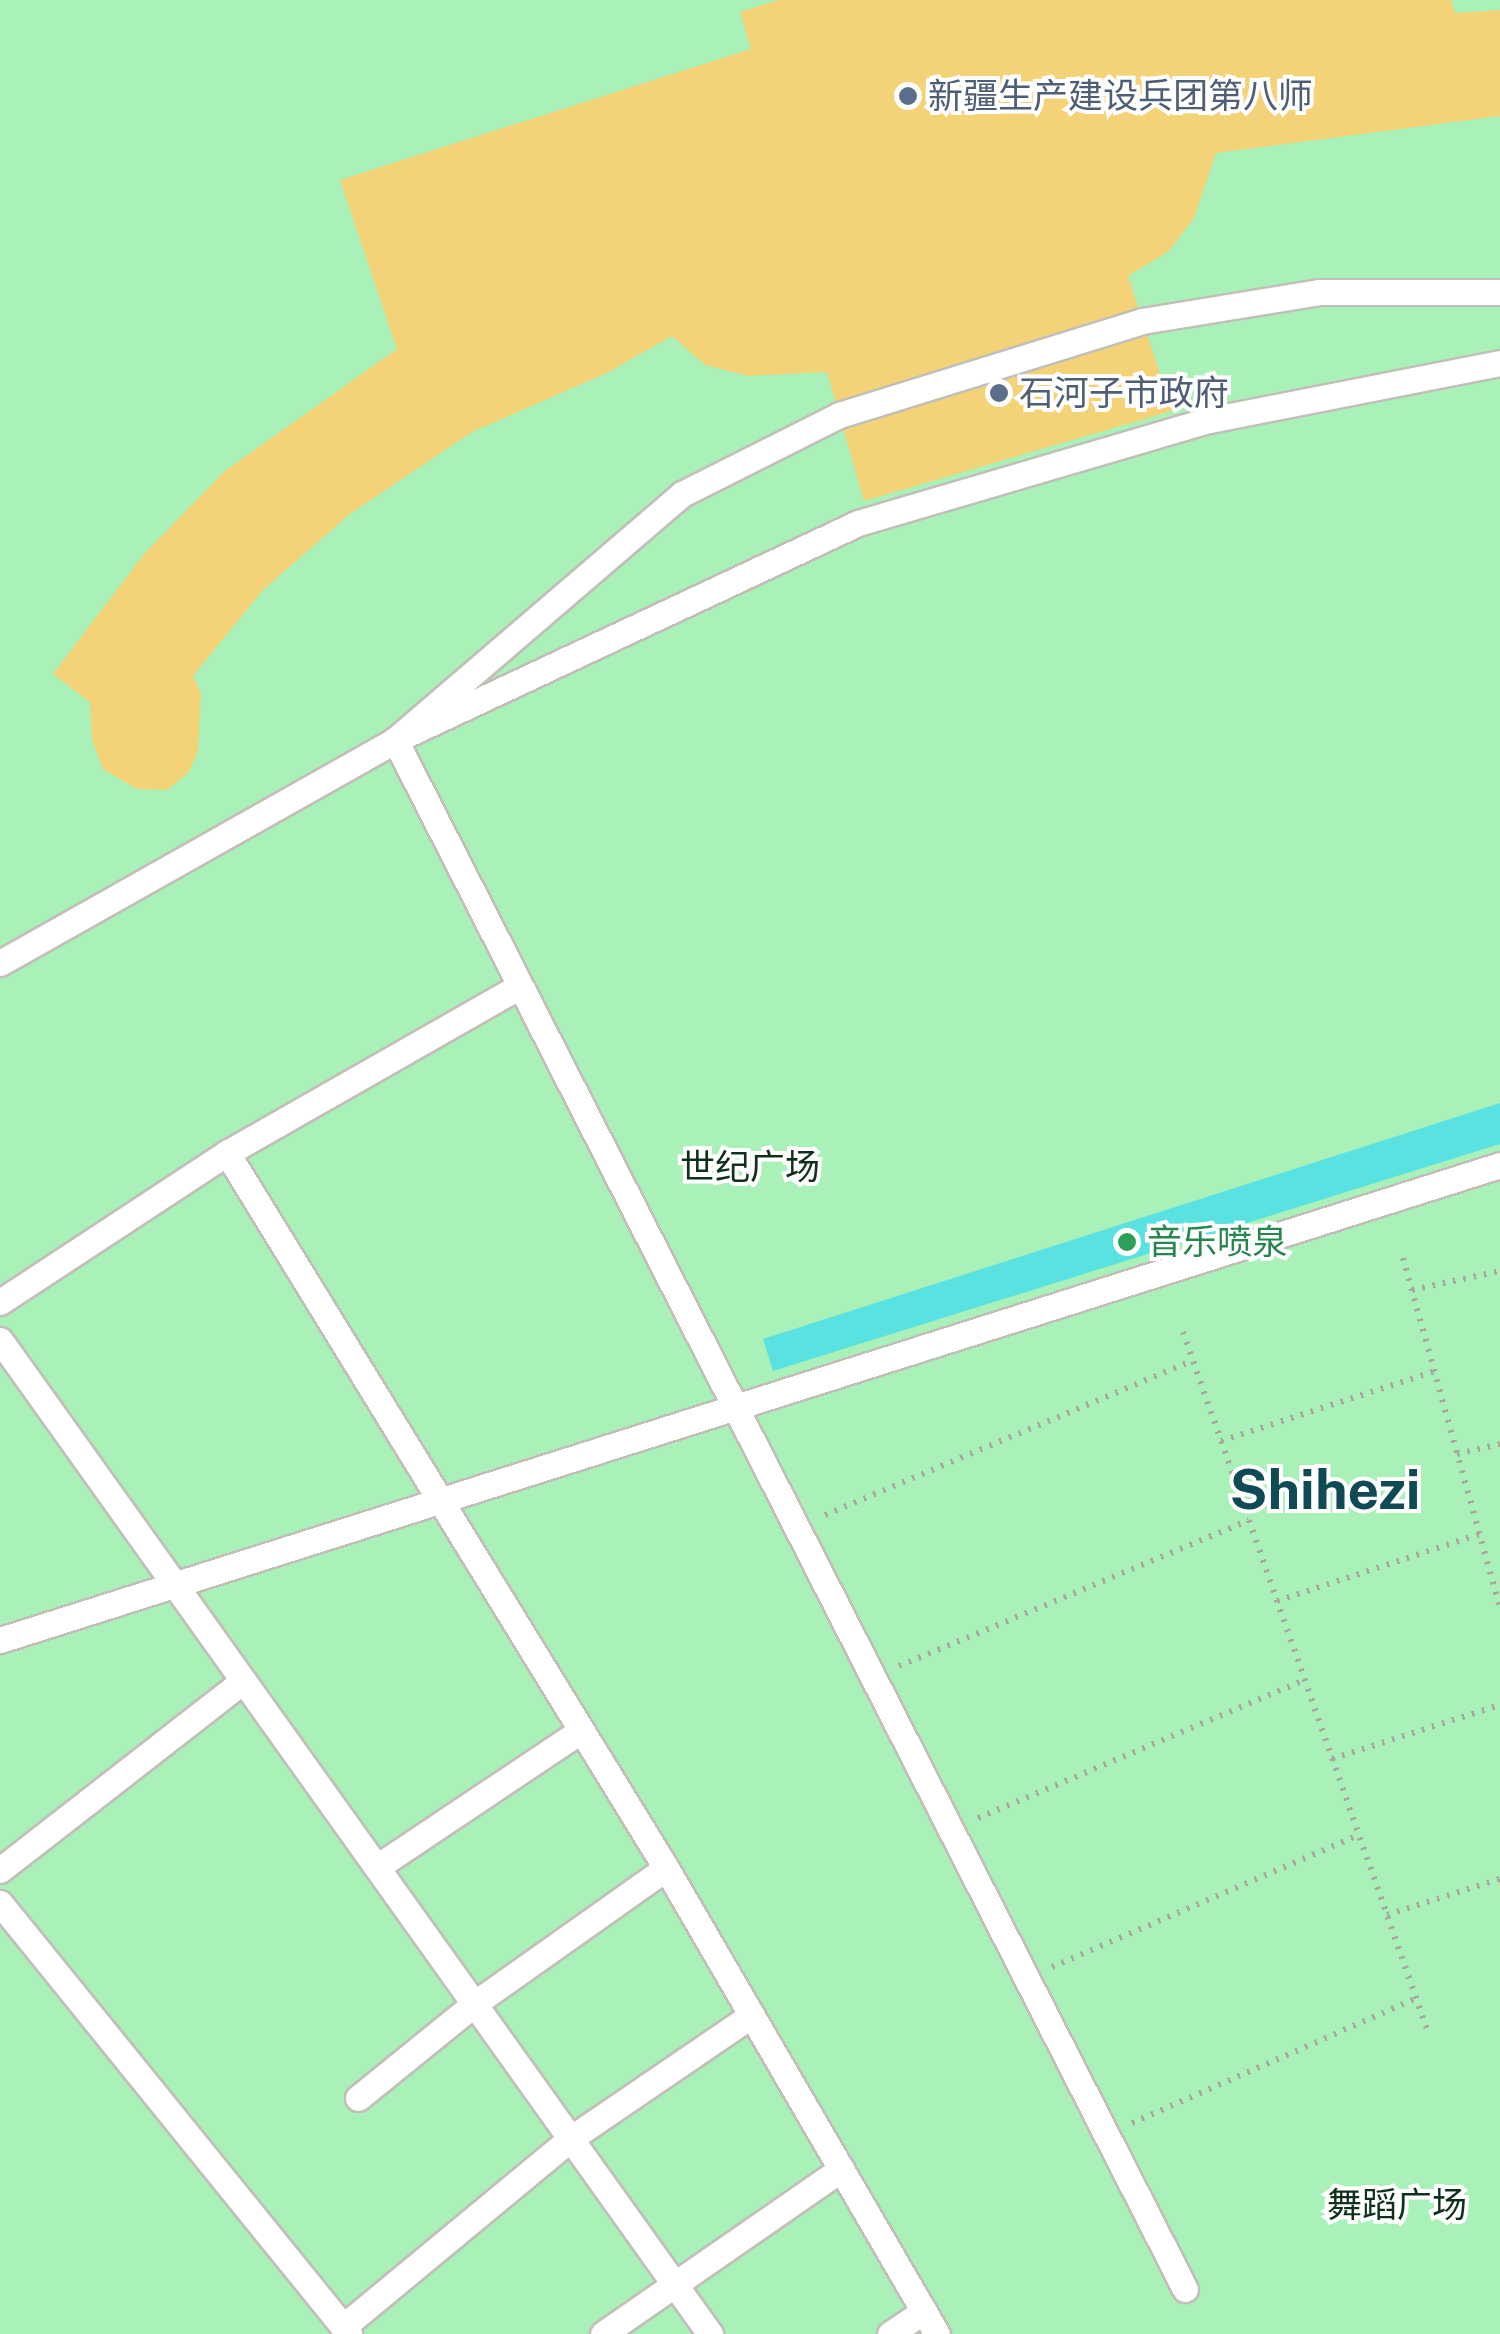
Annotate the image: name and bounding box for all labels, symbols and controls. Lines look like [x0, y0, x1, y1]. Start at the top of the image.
place label: 新疆生产建设兵团第八师 [928, 75, 1313, 117]
marker: 新疆生产建设兵团第八师 [897, 85, 919, 107]
place label: 石河子市政府 [1019, 372, 1229, 414]
marker: 石河子市政府 [988, 382, 1010, 404]
park label: 世纪广场 [680, 1146, 820, 1188]
place label: 音乐喷泉 [1147, 1221, 1287, 1263]
marker: 音乐喷泉 [1116, 1231, 1138, 1253]
district label: Shihezi [1229, 1457, 1421, 1523]
park label: 舞蹈广场 [1327, 2184, 1467, 2226]

